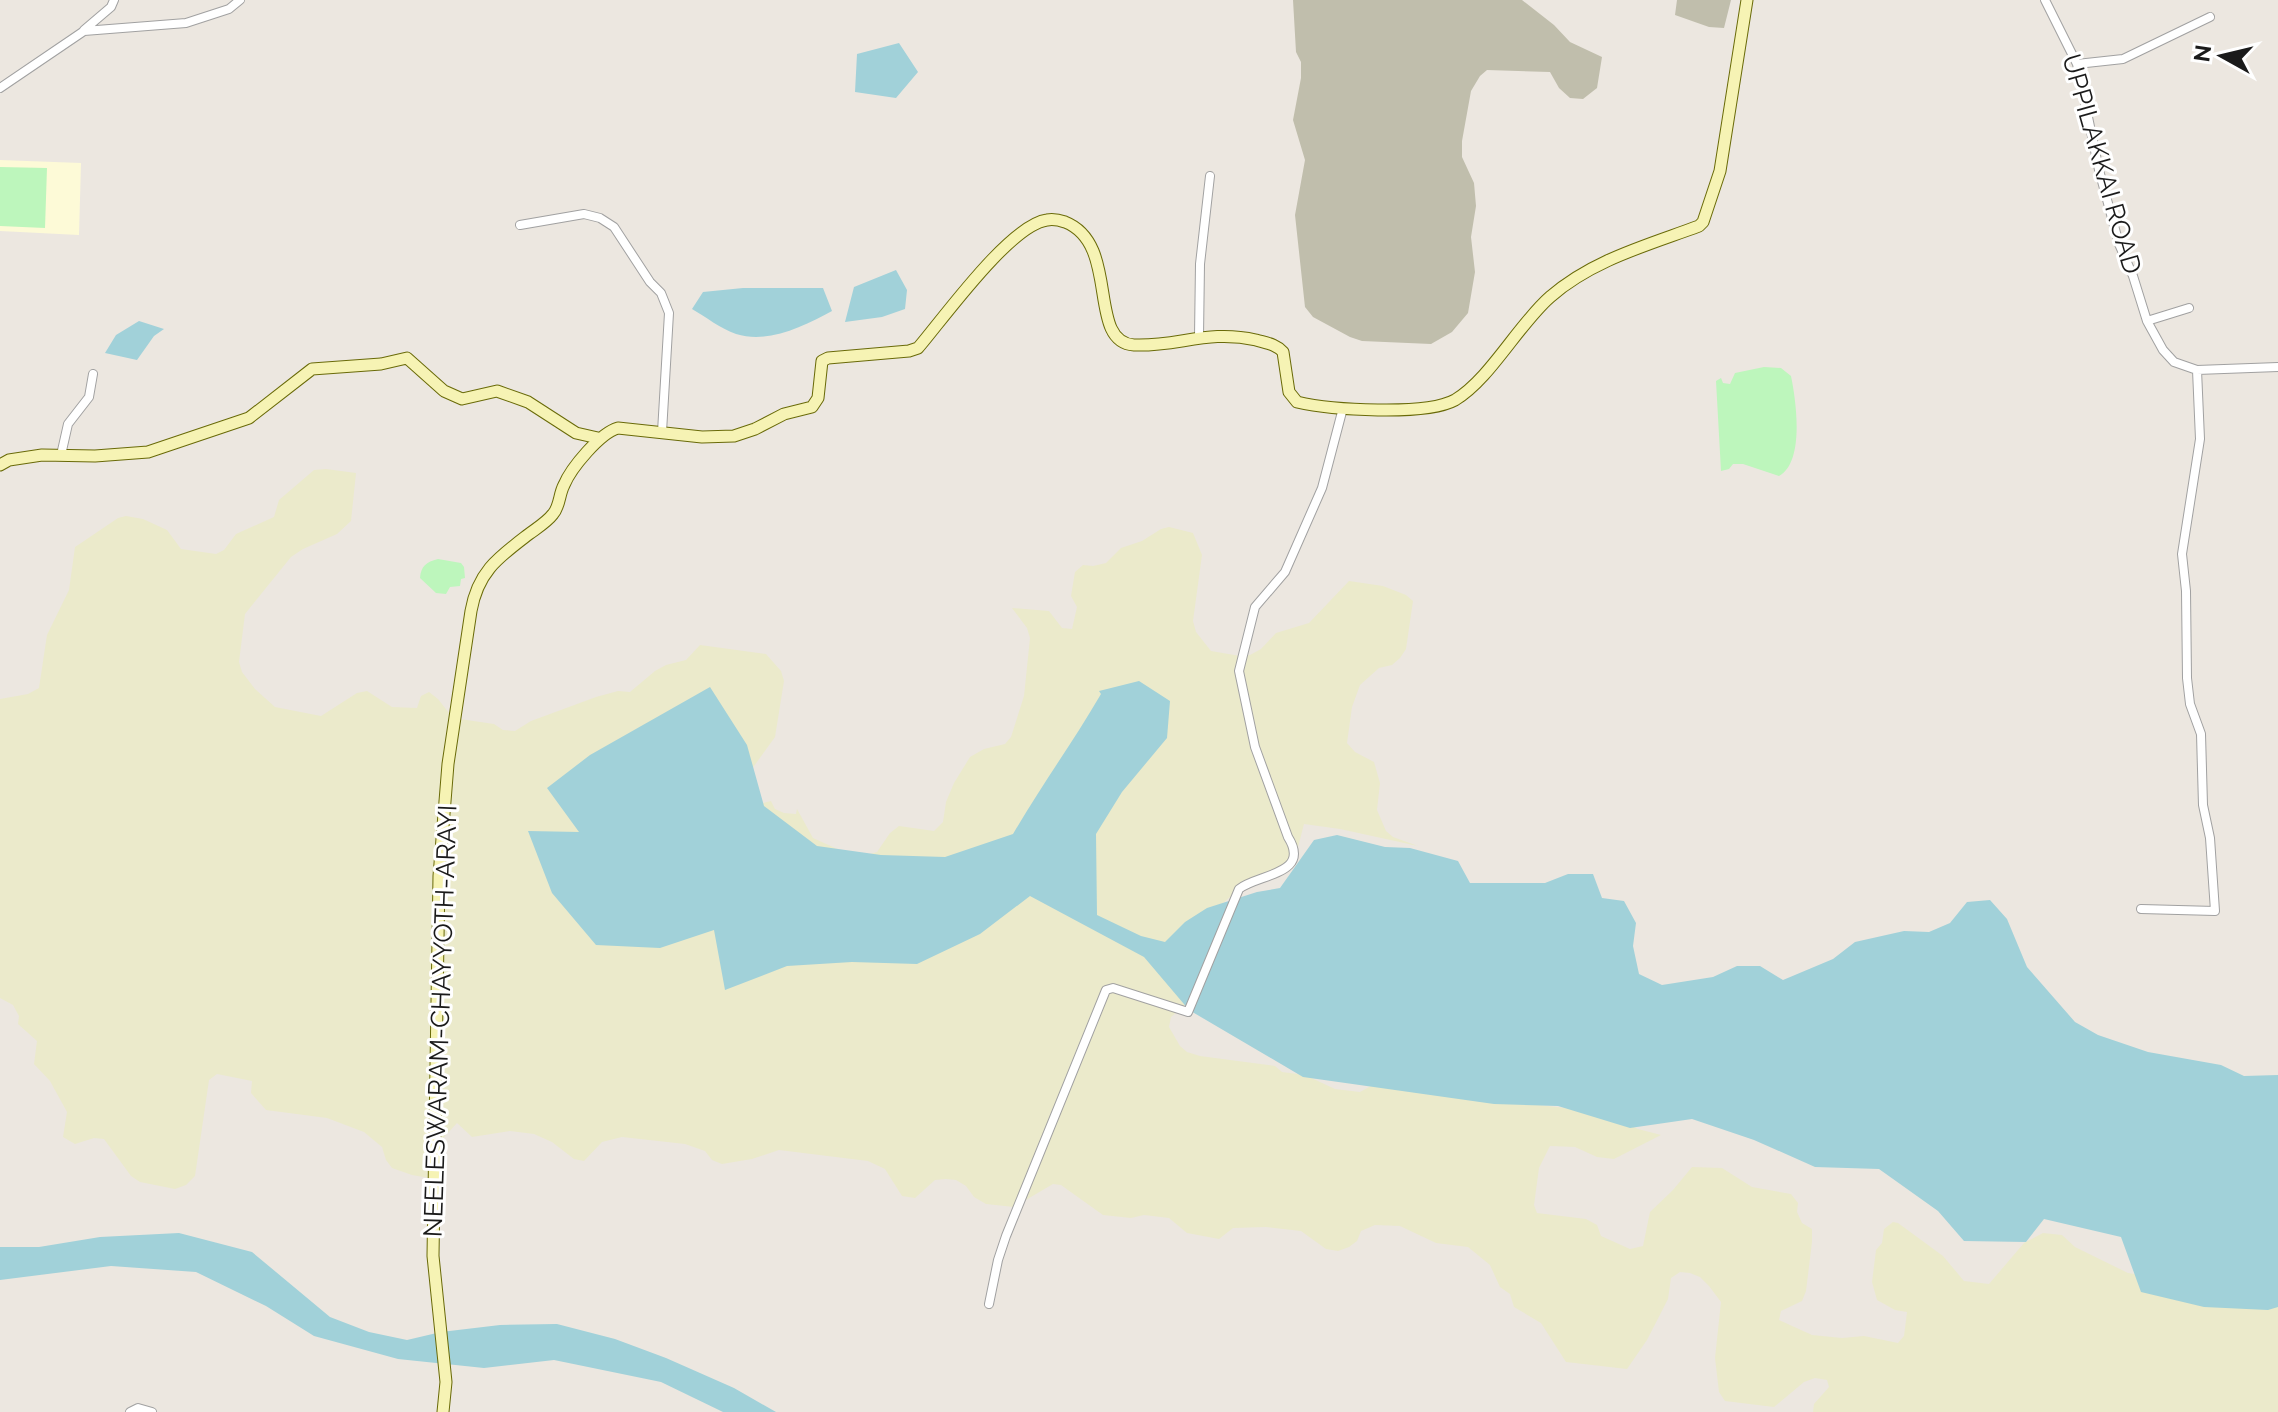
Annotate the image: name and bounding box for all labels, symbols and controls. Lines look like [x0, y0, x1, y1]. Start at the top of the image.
north arrow [2182, 16, 2262, 96]
text: N [2188, 43, 2216, 63]
street label: UPPILAKKAI ROAD [2056, 51, 2148, 277]
street label: NEELESWARAM-CHAYYOTH-ARAYI [417, 804, 463, 1238]

